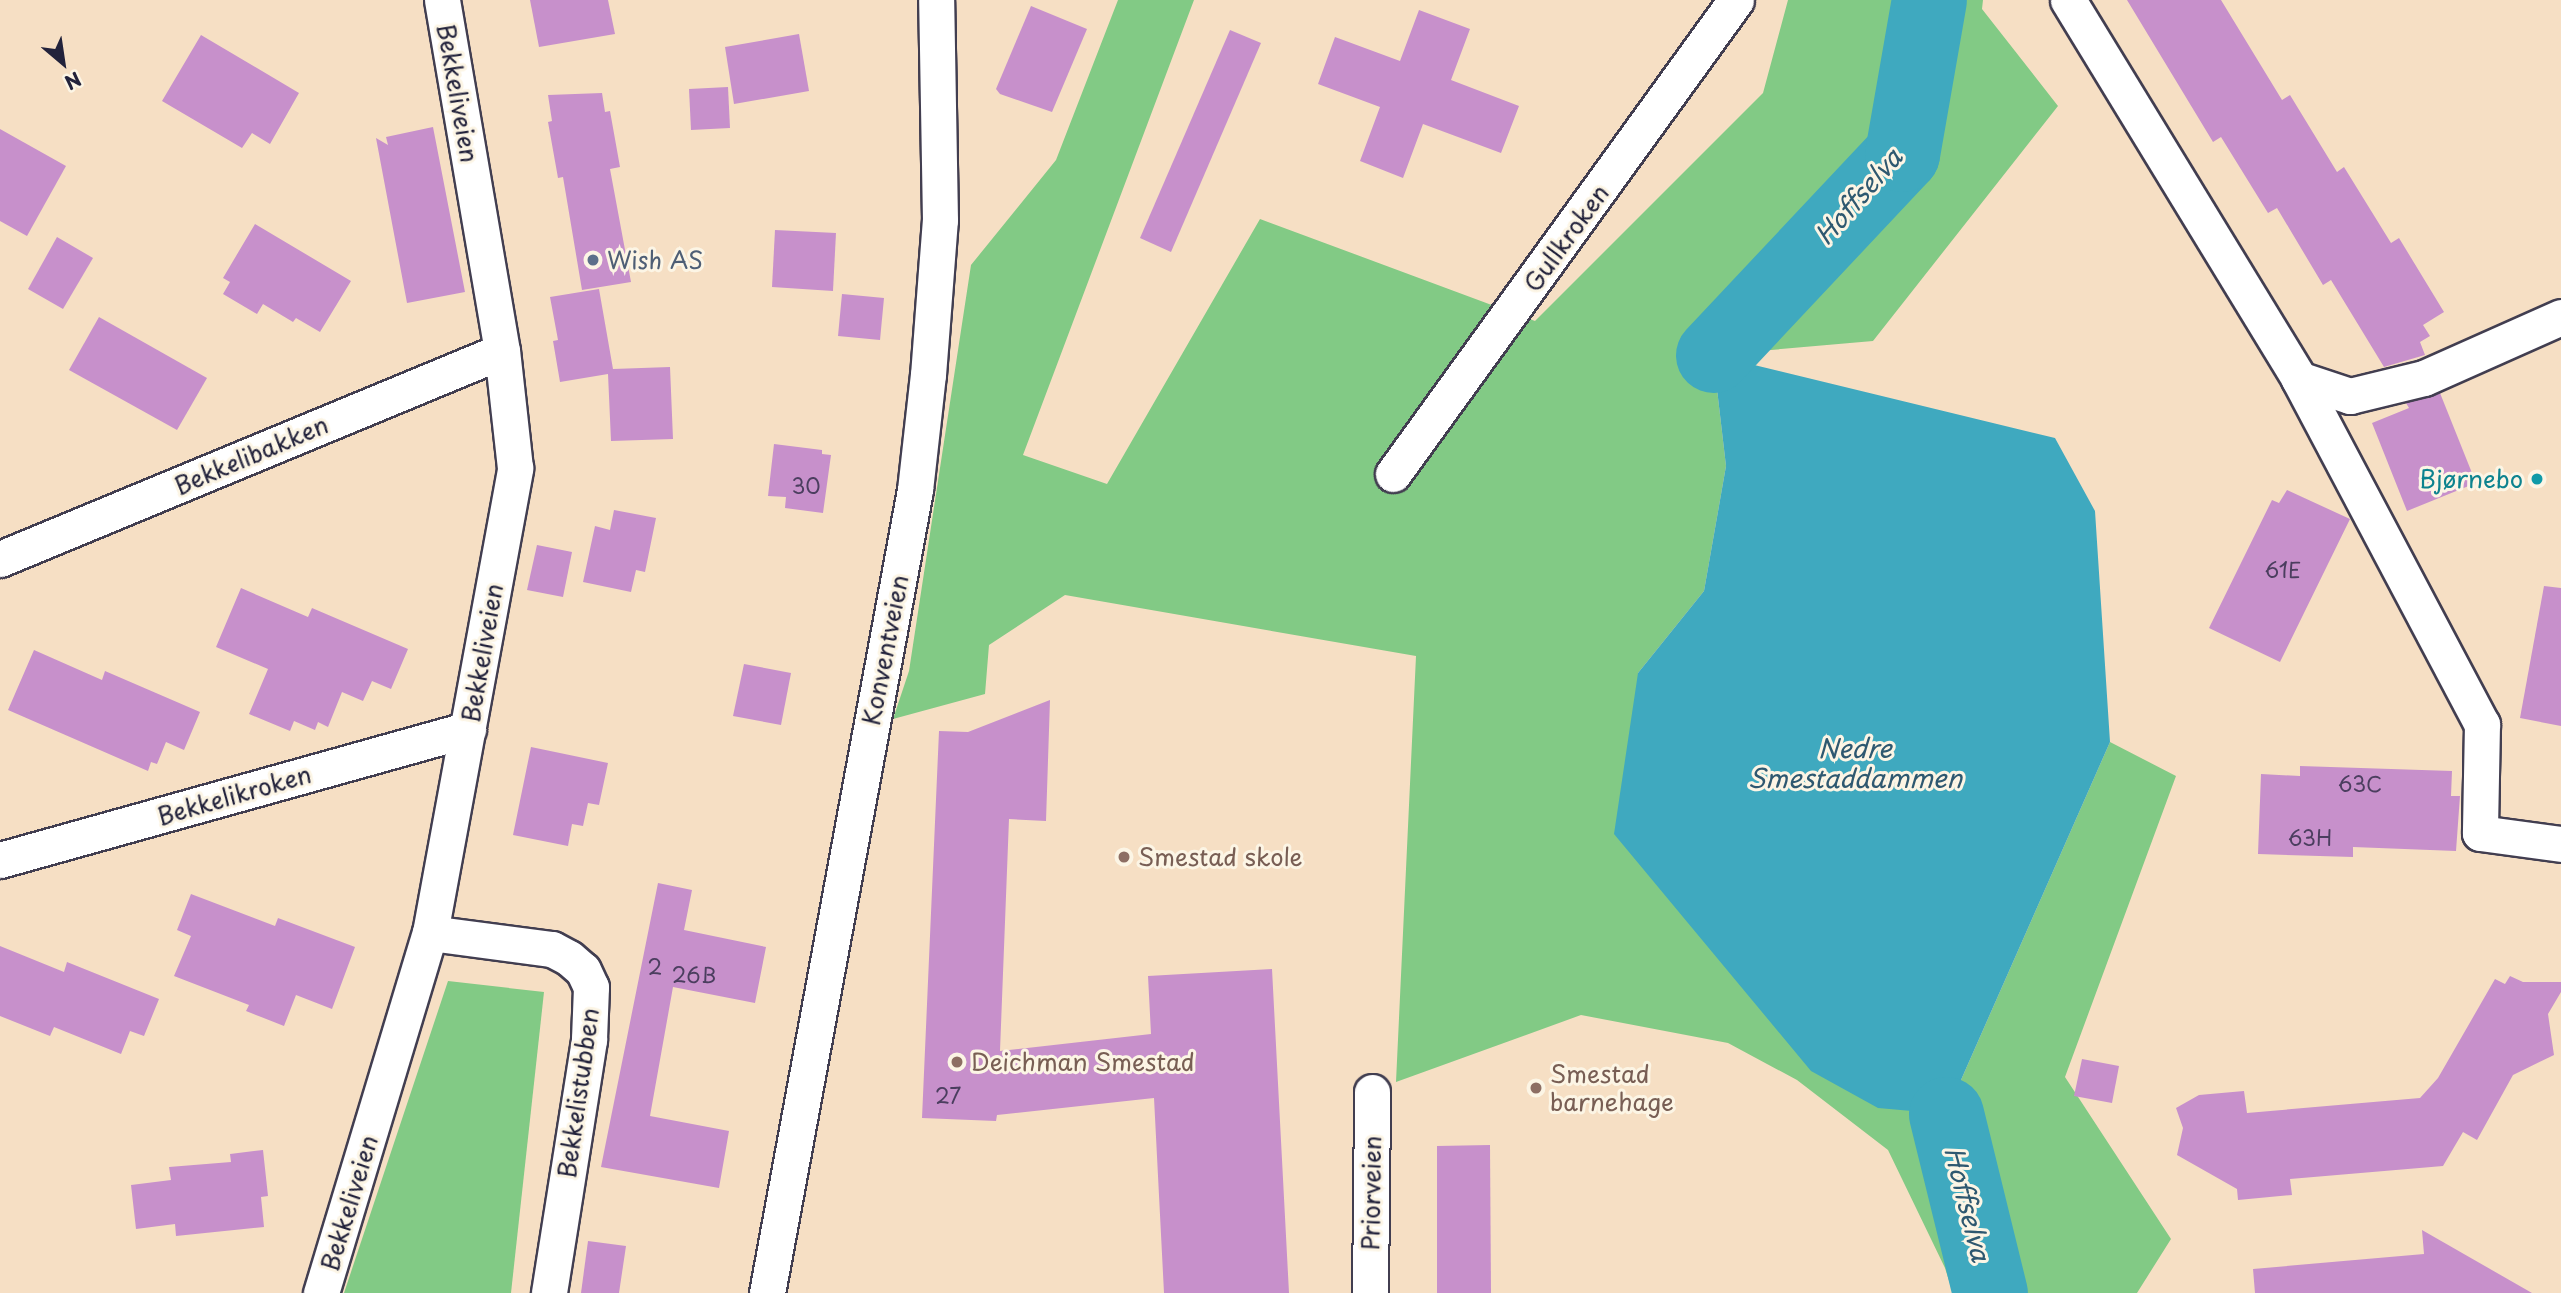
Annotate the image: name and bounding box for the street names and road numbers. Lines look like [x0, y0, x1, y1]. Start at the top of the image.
street label: Bekkeliveien [432, 21, 484, 165]
street label: Gullkroken [1518, 179, 1614, 297]
street label: Bekkelibakken [170, 410, 332, 500]
street label: Konventveien [856, 572, 914, 728]
street label: Bekkeliveien [456, 581, 508, 725]
street label: Bekkelikroken [154, 759, 314, 831]
street label: Bekkelistubben [552, 1006, 604, 1180]
street label: Bekkeliveien [315, 1132, 383, 1274]
street label: Priorveien [1356, 1135, 1386, 1251]

